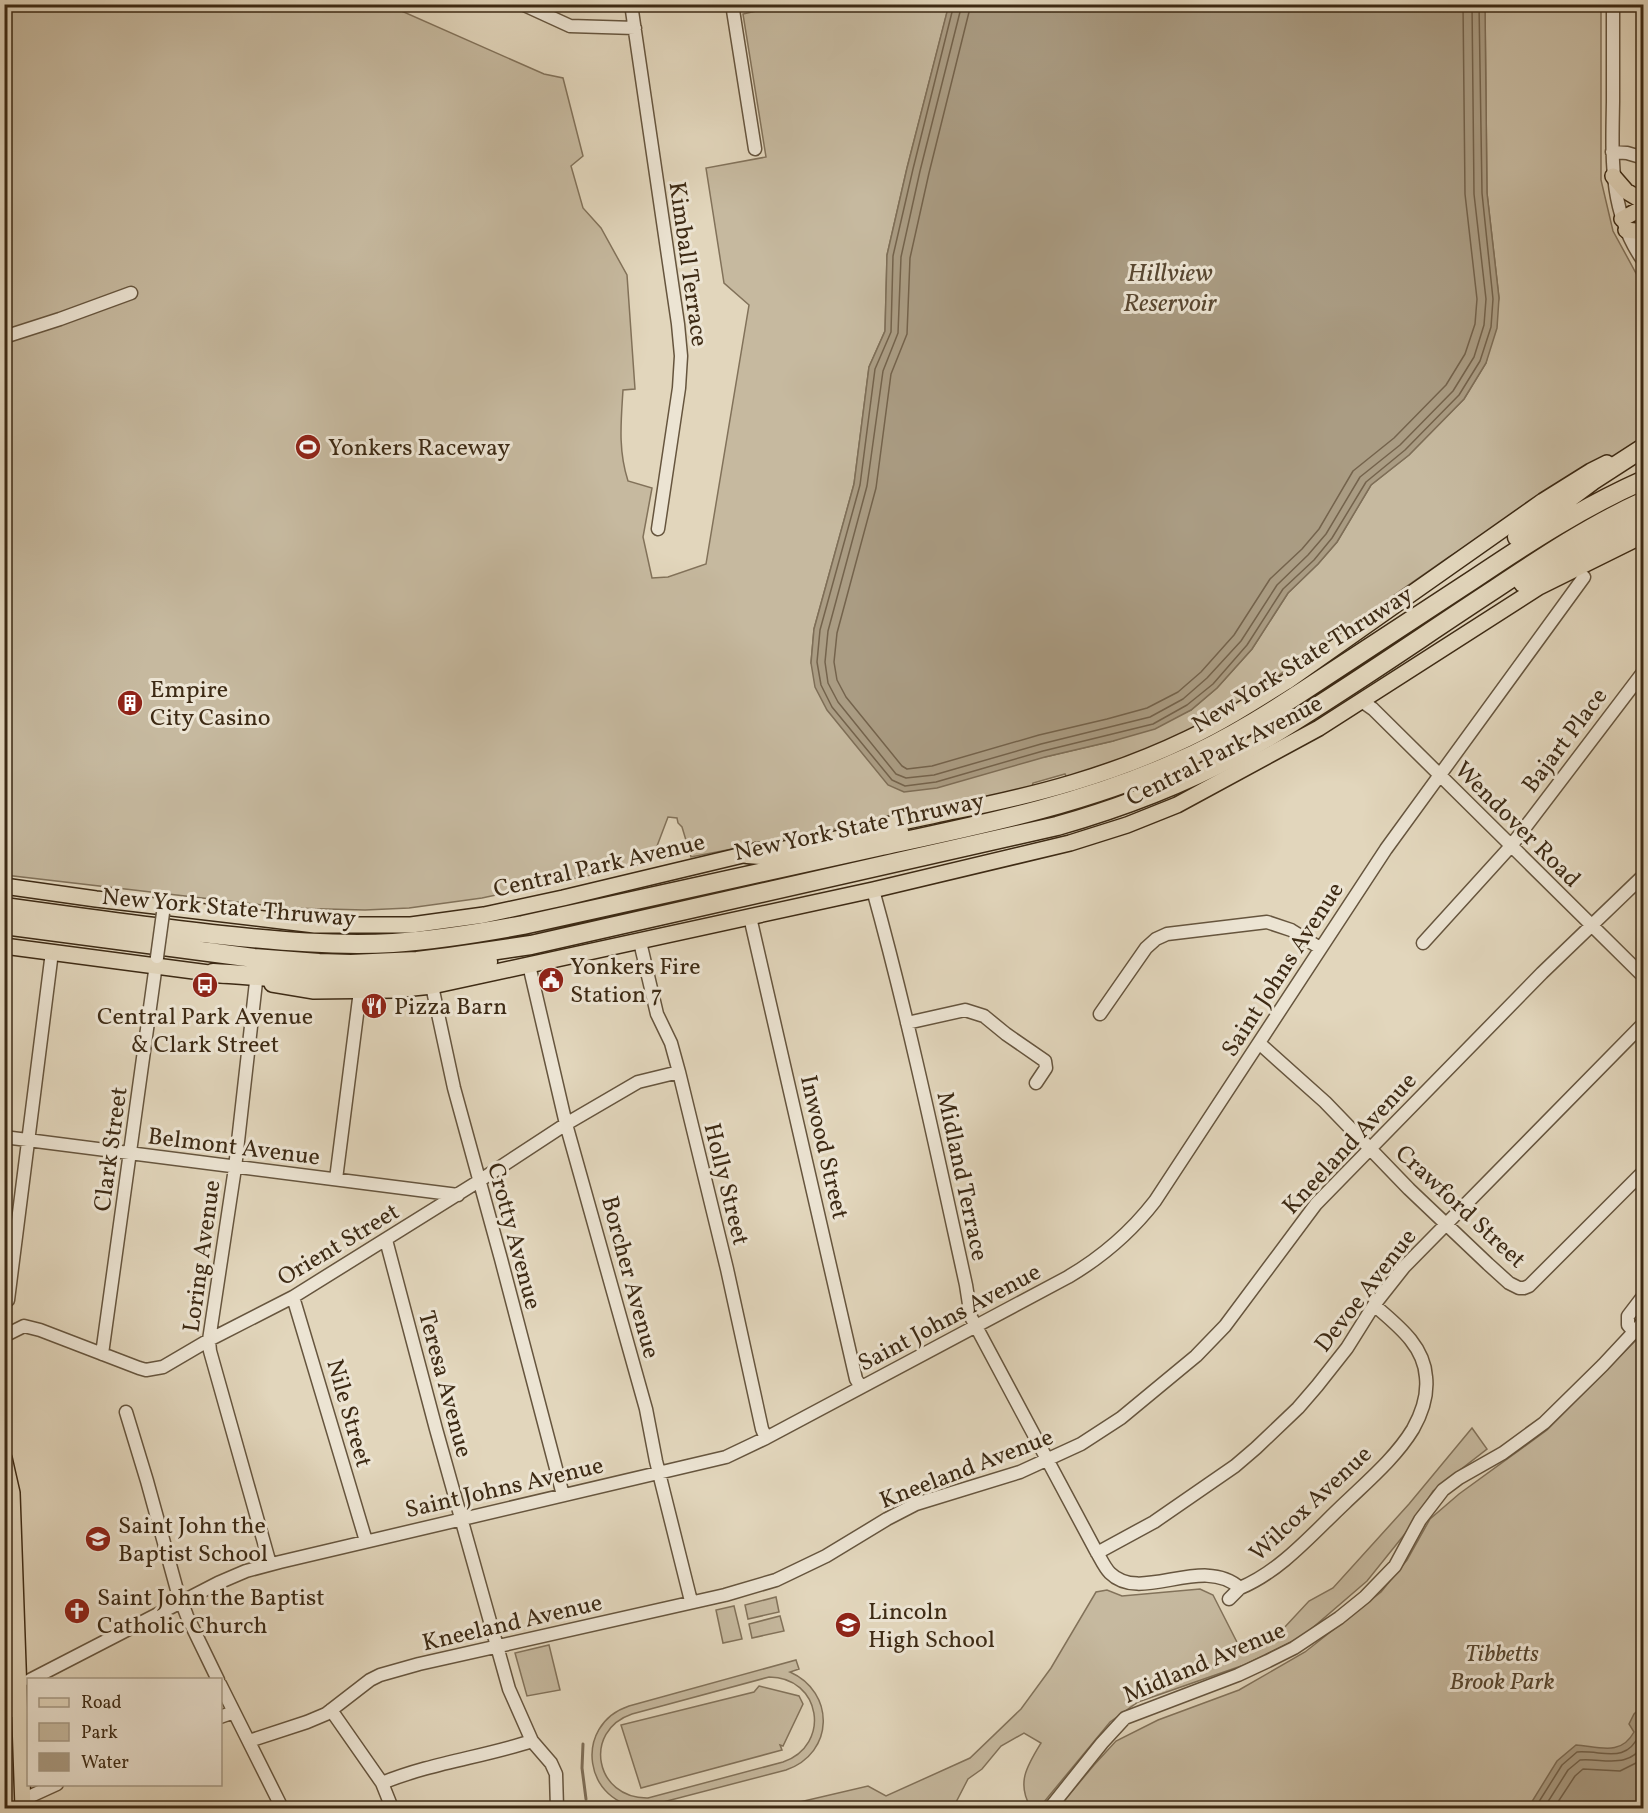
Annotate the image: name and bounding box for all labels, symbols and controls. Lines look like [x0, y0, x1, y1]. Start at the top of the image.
street label: Kimball Terrace [659, 180, 715, 349]
water label: Hillview Reservoir [1123, 256, 1217, 322]
sports icon: Yonkers Raceway [293, 432, 323, 462]
place label: Yonkers Raceway [328, 432, 510, 466]
street label: New York State Thruway [1186, 579, 1420, 743]
place label: Empire City Casino [150, 674, 271, 736]
street label: Bajart Place [1515, 681, 1617, 801]
building icon: Empire City Casino [115, 688, 145, 718]
street label: Central Park Avenue [1121, 688, 1329, 816]
street label: Wendover Road [1446, 754, 1588, 896]
street label: New York State Thruway [731, 785, 988, 871]
street label: Central Park Avenue [490, 826, 709, 908]
street label: Saint Johns Avenue [1214, 876, 1353, 1064]
street label: New York State Thruway [100, 881, 357, 937]
place label: Yonkers Fire Station 7 [570, 951, 701, 1013]
public building icon: Yonkers Fire Station 7 [536, 965, 566, 995]
bus stop icon: Central Park Avenue & Clark Street [190, 970, 220, 1000]
restaurant icon: Pizza Barn [359, 991, 389, 1021]
place label: Pizza Barn [394, 991, 507, 1025]
place label: Central Park Avenue & Clark Street [97, 1001, 313, 1063]
street label: Kneeland Avenue [1275, 1066, 1426, 1223]
street label: Inwood Street [790, 1072, 856, 1223]
street label: Clark Street [86, 1085, 138, 1214]
street label: Midland Terrace [927, 1089, 996, 1264]
street label: Holly Street [693, 1120, 757, 1249]
street label: Belmont Avenue [146, 1121, 322, 1175]
street label: Crawford Street [1387, 1138, 1533, 1277]
street label: Crotty Avenue [477, 1159, 549, 1314]
street label: Loring Avenue [175, 1178, 230, 1335]
street label: Borcher Avenue [591, 1192, 667, 1363]
street label: Orient Street [272, 1196, 406, 1295]
street label: Devoe Avenue [1307, 1222, 1426, 1360]
street label: Saint Johns Avenue [853, 1256, 1047, 1381]
street label: Teresa Avenue [408, 1307, 480, 1462]
street label: Nile Street [316, 1355, 380, 1472]
street label: Kneeland Avenue [875, 1421, 1059, 1519]
street label: Wilcox Avenue [1243, 1439, 1380, 1570]
street label: Saint Johns Avenue [402, 1450, 607, 1528]
place label: Saint John the Baptist School [118, 1510, 268, 1572]
school or university icon: Saint John the Baptist School [83, 1524, 113, 1554]
place label: Saint John the Baptist Catholic Church [97, 1582, 325, 1644]
street label: Kneeland Avenue [419, 1587, 606, 1661]
church icon: Saint John the Baptist Catholic Church [62, 1596, 92, 1626]
place label: Lincoln High School [868, 1596, 995, 1658]
school or university icon: Lincoln High School [833, 1610, 863, 1640]
street label: Midland Avenue [1118, 1614, 1291, 1713]
park label: Tibbetts Brook Park [1449, 1638, 1555, 1700]
legend [27, 1678, 222, 1786]
text: Road [81, 1691, 122, 1716]
text: Park [81, 1721, 118, 1746]
text: Water [81, 1751, 129, 1776]

